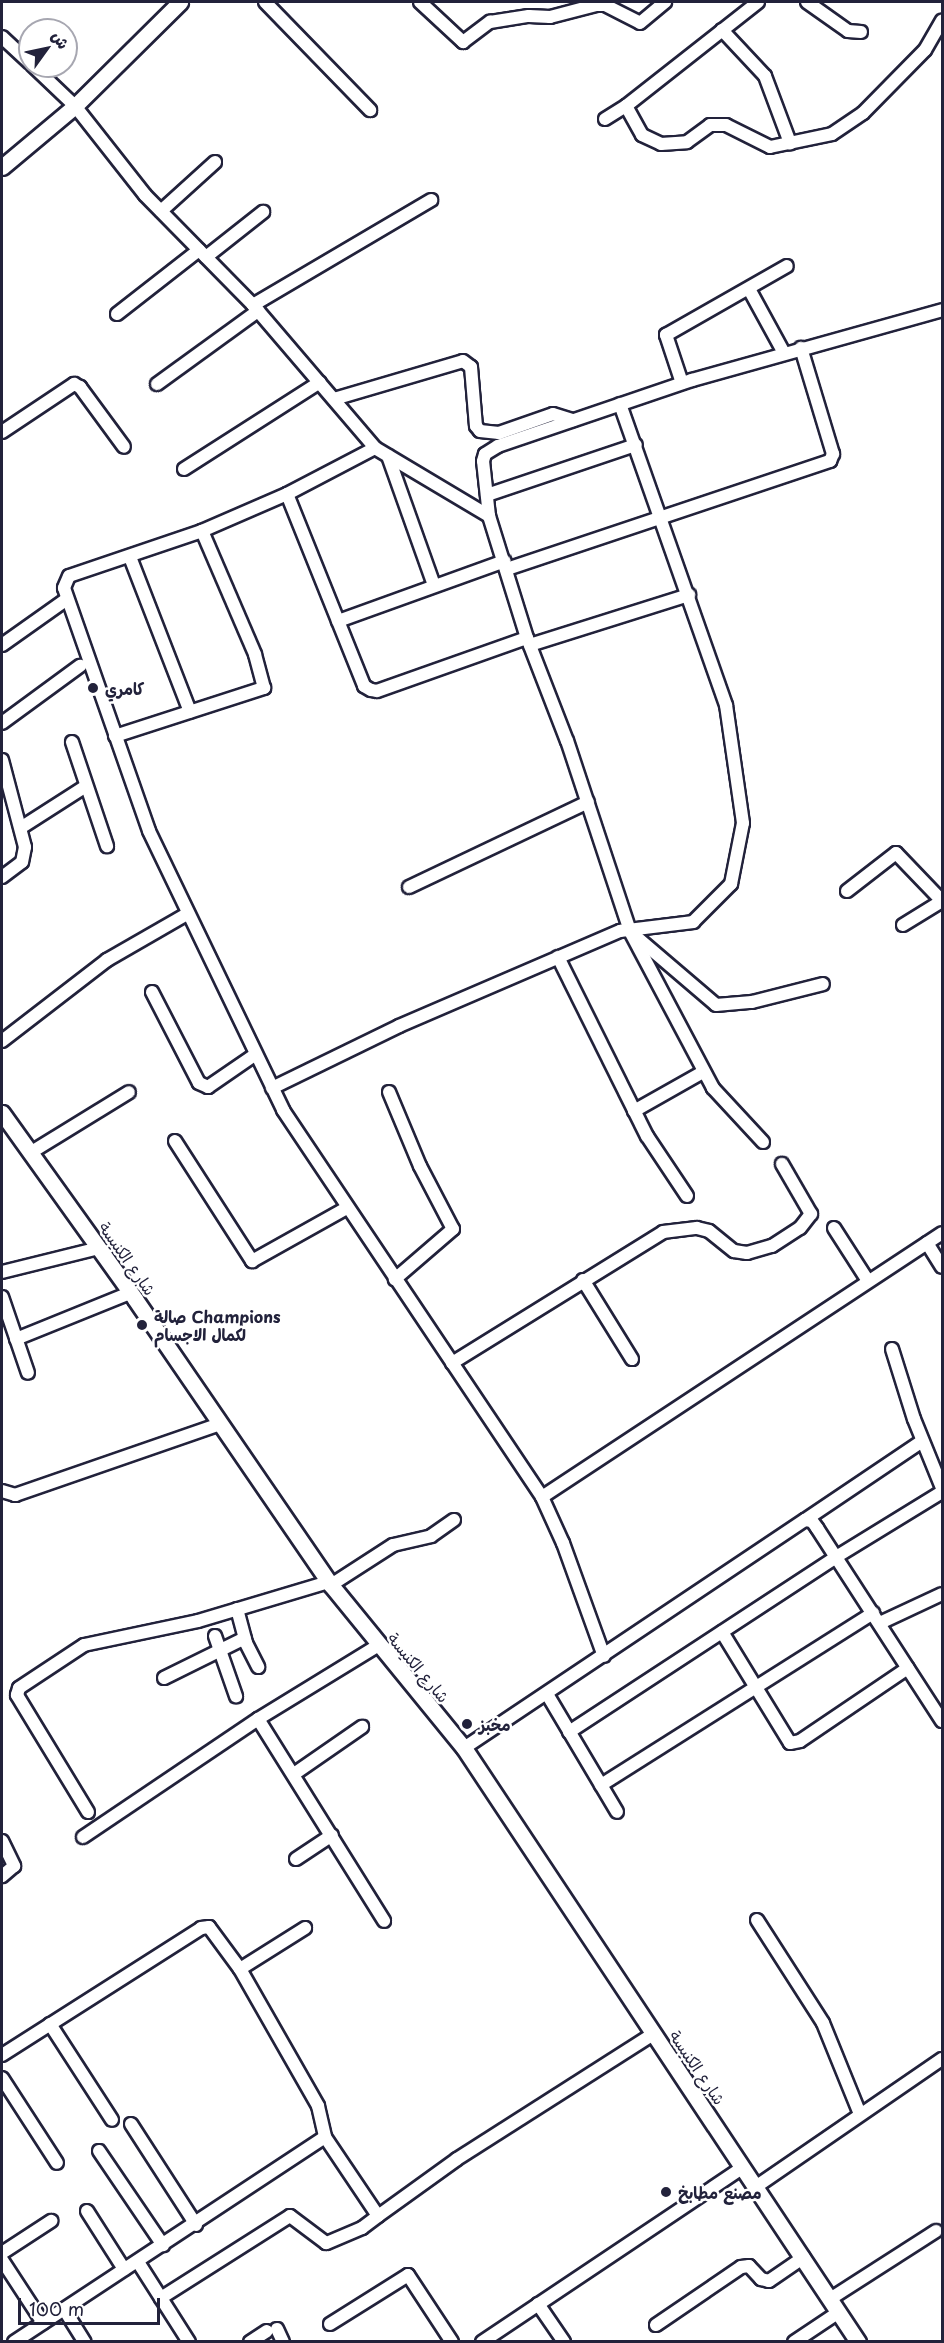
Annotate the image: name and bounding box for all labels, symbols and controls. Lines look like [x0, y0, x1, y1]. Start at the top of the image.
north arrow [18, 18, 78, 78]
text: ش [47, 25, 76, 53]
place label: كامري [105, 678, 145, 698]
marker: كامري [86, 681, 100, 695]
street label: شارع الكنيسة [96, 1218, 160, 1298]
place label: صالة Champions لكمال الاجسام [154, 1306, 281, 1344]
marker: صالة Champions لكمال الاجسام [135, 1318, 149, 1332]
street label: شارع الكنيسة [384, 1628, 454, 1706]
place label: مخبز [479, 1714, 511, 1734]
marker: مخبز [460, 1717, 474, 1731]
street label: شارع الكنيسة [666, 2026, 730, 2108]
place label: مصنع مطابخ [678, 2182, 761, 2202]
marker: مصنع مطابخ [659, 2185, 673, 2199]
scale bar [21, 2286, 164, 2324]
text: 100 m [29, 2295, 84, 2322]

